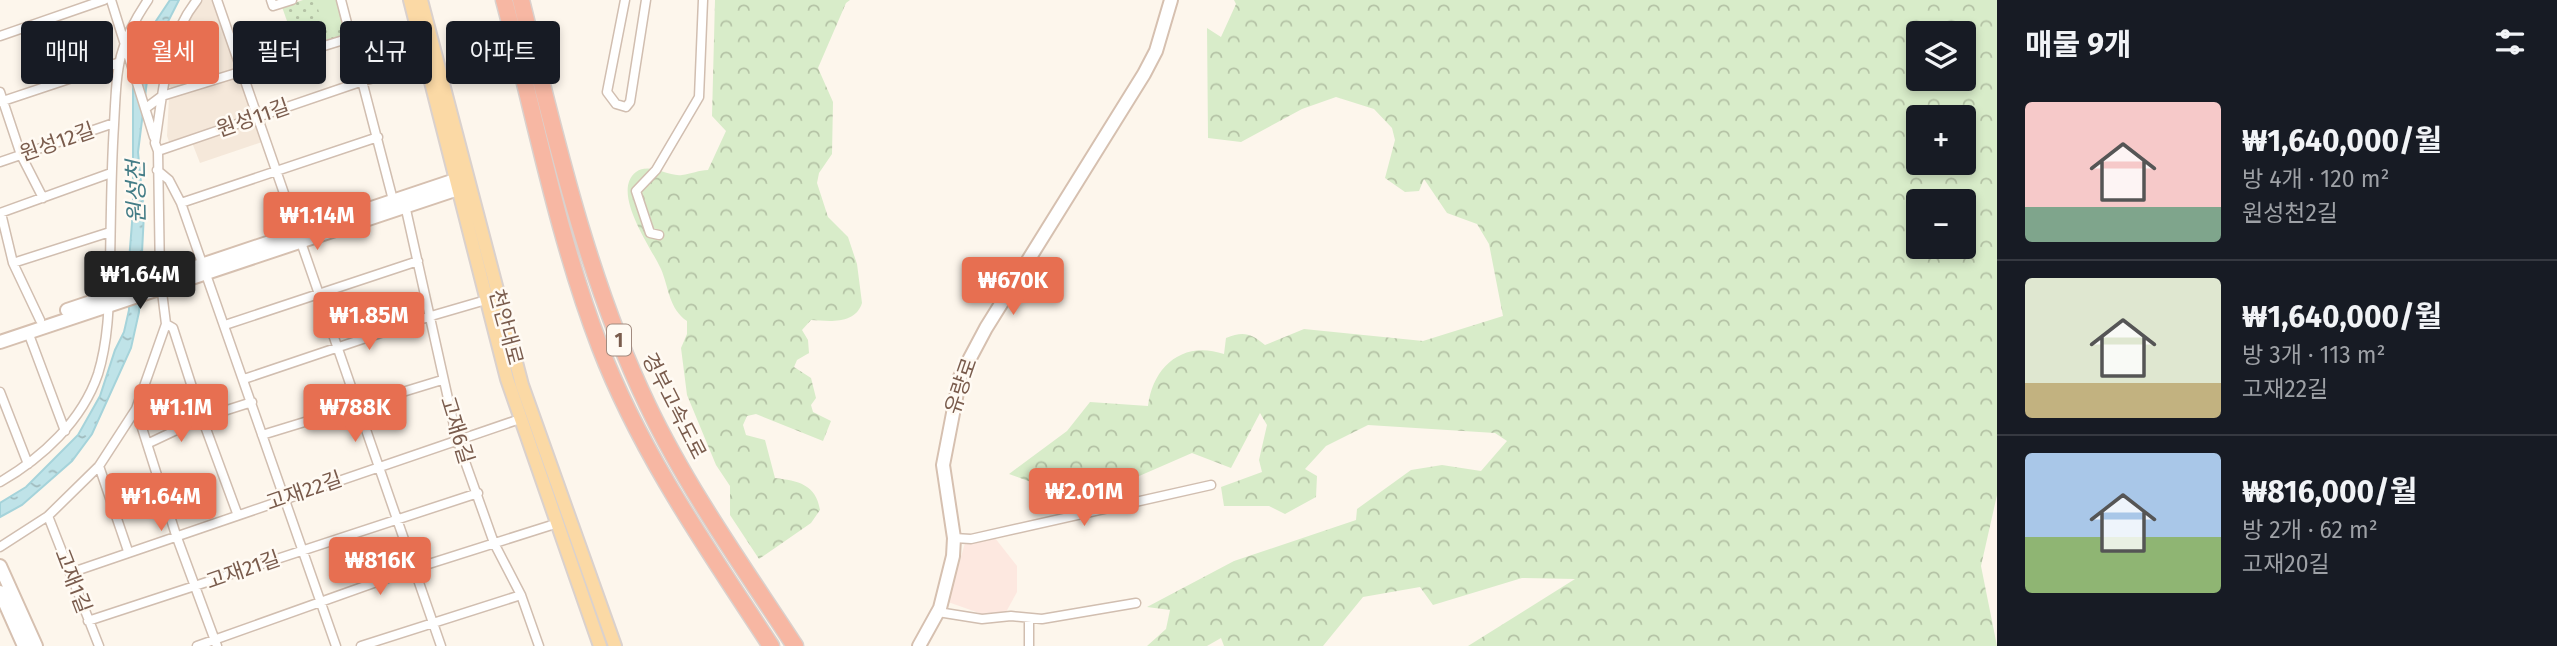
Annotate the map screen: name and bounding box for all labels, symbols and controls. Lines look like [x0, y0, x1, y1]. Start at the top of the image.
chip: 매매 [21, 21, 113, 84]
chip: 월세 [127, 21, 219, 84]
chip: 필터 [233, 21, 326, 84]
chip: 신규 [340, 21, 432, 84]
chip: 아파트 [446, 21, 560, 84]
map controls [1906, 21, 1976, 259]
button: layers [1906, 21, 1976, 91]
icon: filters [2491, 23, 2529, 61]
text: 매물 9개 [2025, 27, 2132, 63]
street label: 원성11길 [213, 93, 293, 143]
button: + [1906, 105, 1976, 175]
street label: 원성12길 [16, 117, 98, 167]
text: ₩1,640,000/월 [2242, 123, 2442, 159]
icon: home [2081, 130, 2165, 214]
water label: 원성천 [121, 157, 151, 224]
text: 방 4개 · 120 m² [2242, 165, 2389, 193]
button: − [1906, 189, 1976, 259]
pin: ₩1.14M [260, 192, 374, 252]
text: 원성천2길 [2242, 199, 2338, 227]
text: ₩1.14M [279, 201, 355, 229]
pin: ₩1.64M [83, 252, 197, 311]
pin: ₩670K [964, 258, 1062, 317]
text: ₩1.64M [100, 260, 180, 288]
text: ₩670K [978, 266, 1048, 294]
street label: 천안대로 [483, 286, 529, 368]
pin: ₩1.85M [312, 292, 426, 352]
text: ₩1,640,000/월 [2242, 299, 2442, 335]
text: ₩1.85M [329, 301, 409, 329]
icon: home [2081, 306, 2165, 390]
road number: 1 [607, 324, 631, 356]
text: 방 3개 · 113 m² [2242, 341, 2386, 369]
street label: 경부고속도로 [636, 348, 712, 464]
street label: 유량로 [939, 354, 983, 418]
text: 고재22길 [2242, 375, 2328, 403]
pin: ₩1.1M [132, 384, 230, 444]
pin: ₩788K [306, 384, 404, 444]
text: ₩1.1M [150, 393, 212, 421]
text: ₩788K [319, 393, 391, 421]
street label: 고재6길 [434, 393, 480, 467]
street label: 고재22길 [263, 466, 345, 516]
pin: ₩2.01M [1027, 468, 1141, 528]
pin: ₩1.64M [104, 474, 218, 533]
text: ₩816,000/월 [2242, 474, 2417, 510]
text: ₩2.01M [1045, 477, 1123, 505]
icon: home [2081, 481, 2165, 565]
text: ₩1.64M [121, 482, 201, 510]
text: 방 2개 · 62 m² [2242, 516, 2378, 544]
pin: ₩816K [331, 538, 429, 597]
street label: 고재1길 [49, 545, 97, 617]
street label: 고재21길 [202, 545, 284, 595]
text: ₩816K [345, 546, 415, 574]
text: 고재20길 [2242, 550, 2330, 578]

